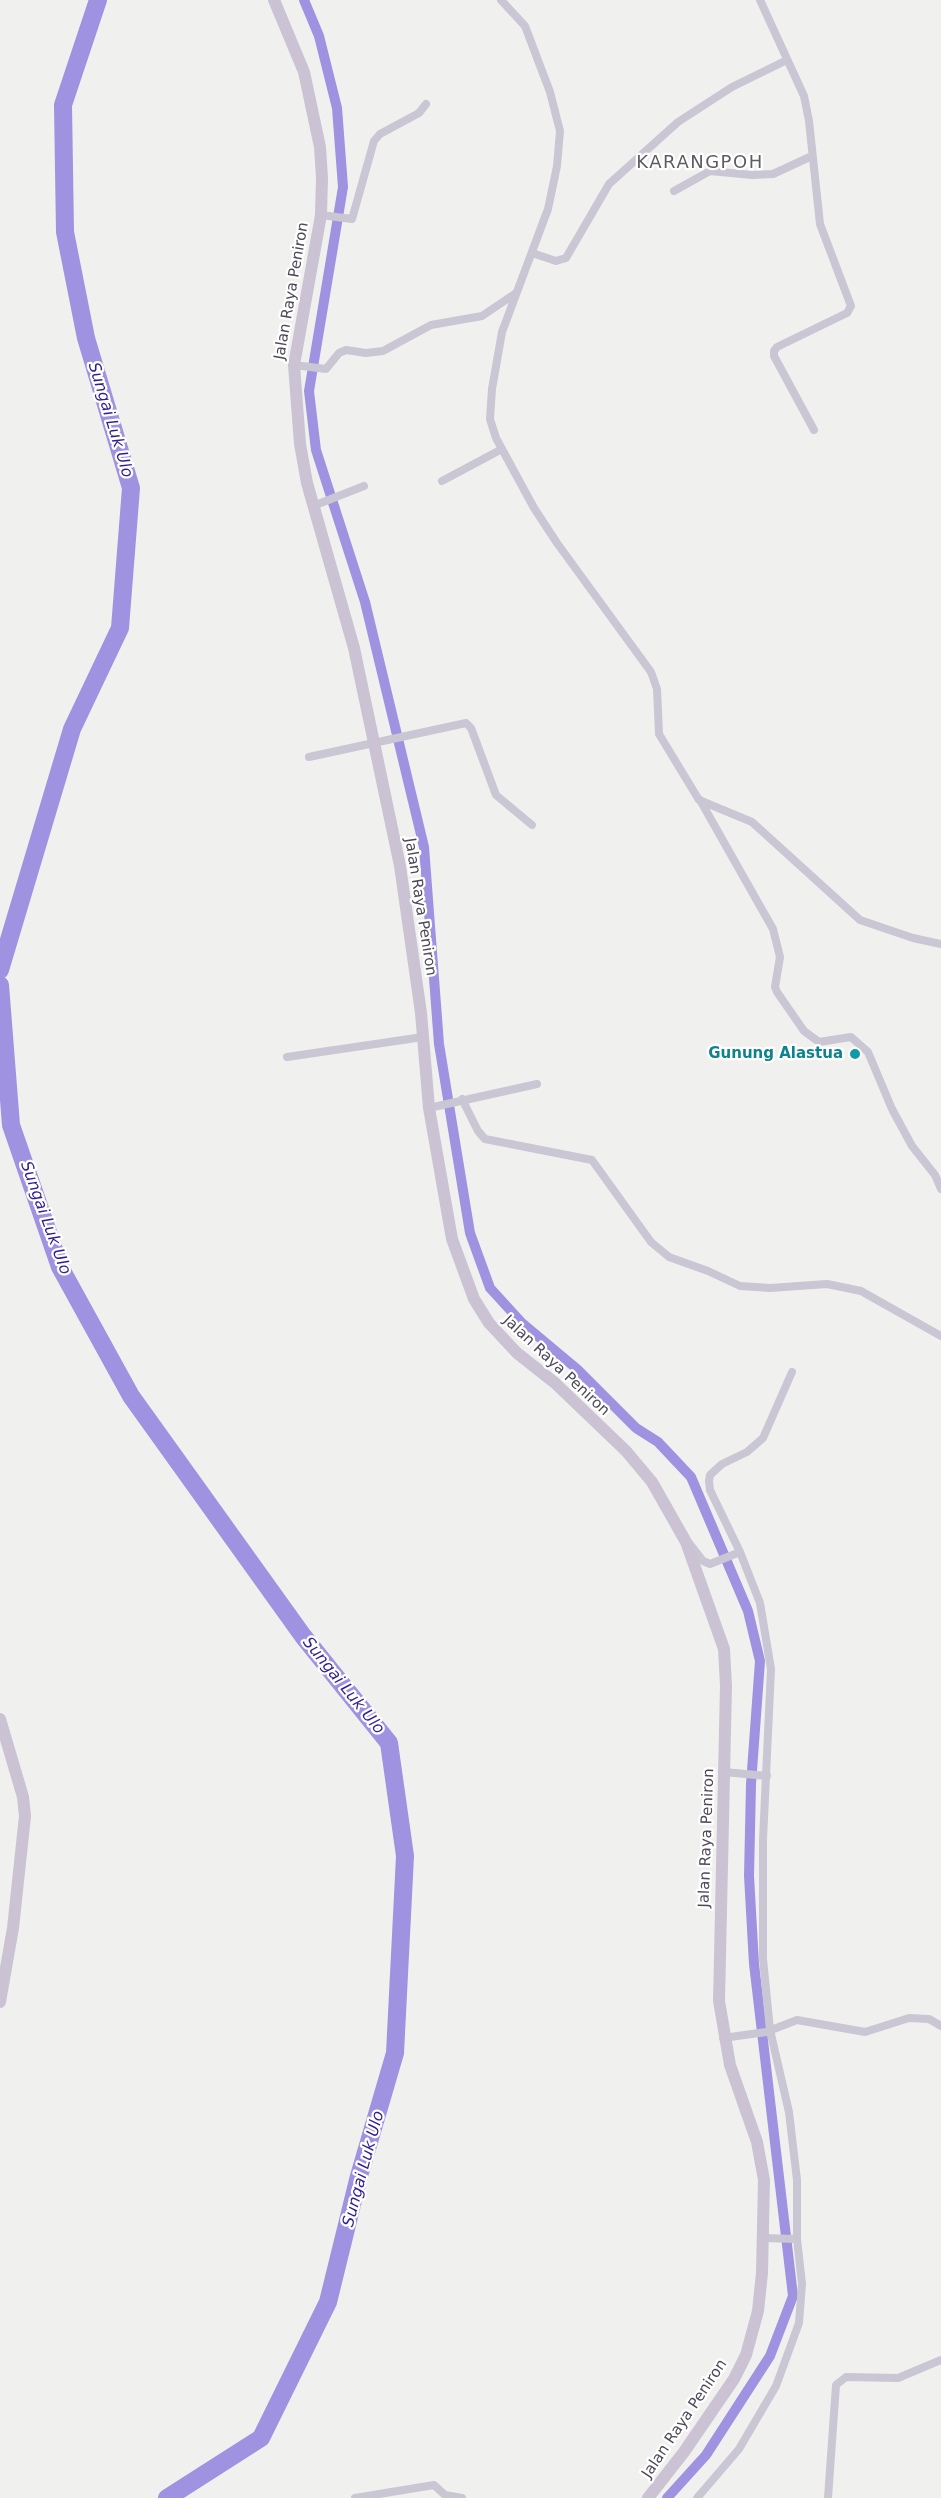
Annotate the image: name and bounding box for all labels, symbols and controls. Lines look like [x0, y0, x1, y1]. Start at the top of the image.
district label: KARANGPOH [636, 152, 764, 174]
street label: Jalan Raya Peniron [271, 221, 313, 361]
water label: Sungai Luk Ulo [83, 360, 137, 480]
street label: Jalan Raya Peniron [400, 837, 440, 977]
place label: Gunung Alastua [708, 1045, 843, 1063]
marker: Gunung Alastua [848, 1047, 862, 1061]
water label: Sungai Luk Ulo [16, 1159, 74, 1277]
street label: Jalan Raya Peniron [499, 1312, 613, 1420]
water label: Sungai Luk Ulo [298, 1634, 388, 1738]
street label: Jalan Raya Peniron [696, 1768, 718, 1908]
water label: Sungai Luk Ulo [339, 2109, 389, 2229]
street label: Jalan Raya Peniron [639, 2356, 731, 2482]

